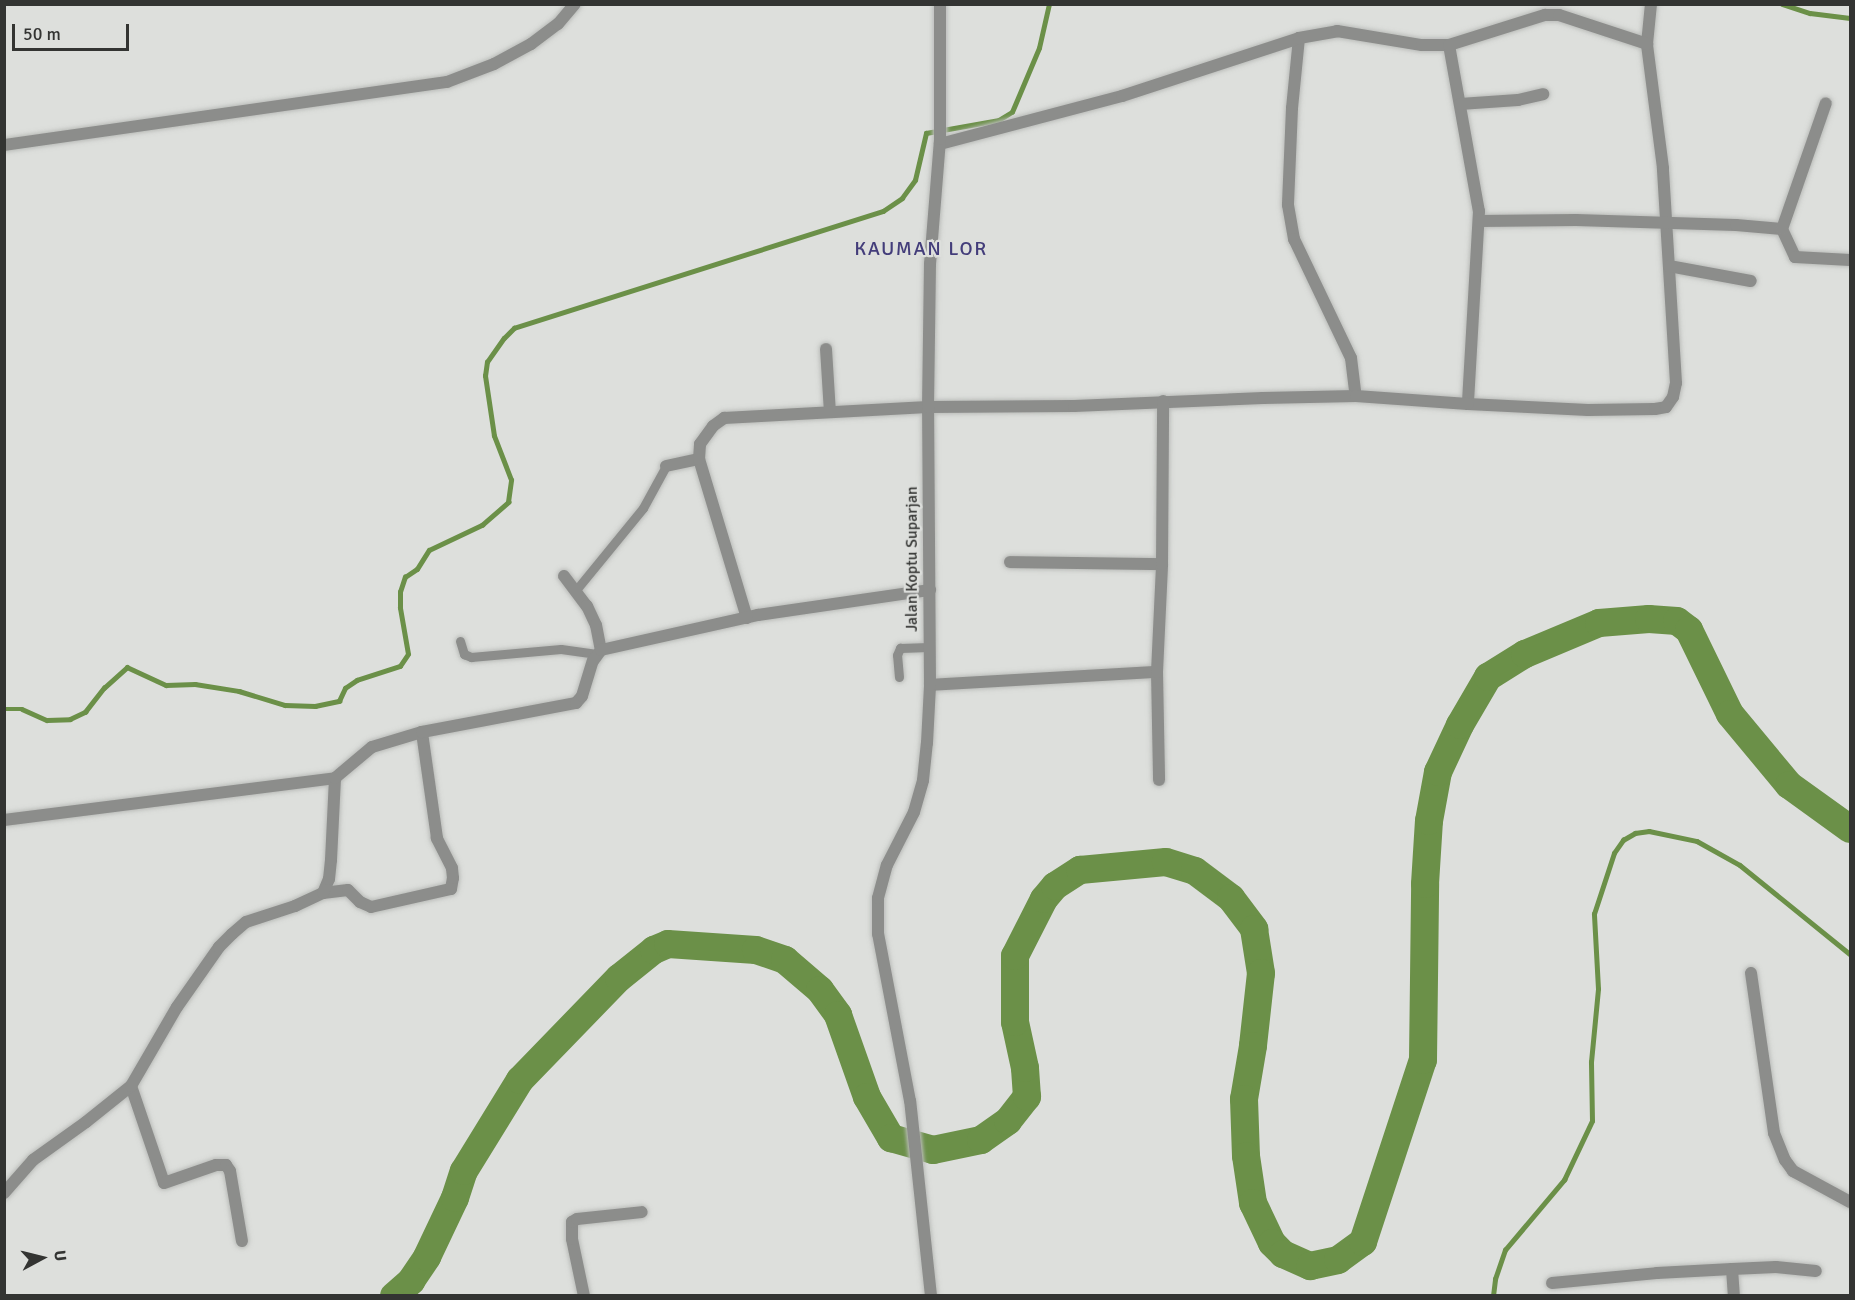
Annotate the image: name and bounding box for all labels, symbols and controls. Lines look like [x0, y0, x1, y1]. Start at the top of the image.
scale bar [15, 12, 132, 50]
text: 50 m [23, 23, 61, 45]
district label: KAUMAN LOR [854, 236, 988, 260]
street label: Jalan Koptu Suparjan [902, 486, 922, 632]
north arrow [12, 1228, 72, 1288]
text: U [49, 1249, 70, 1262]

